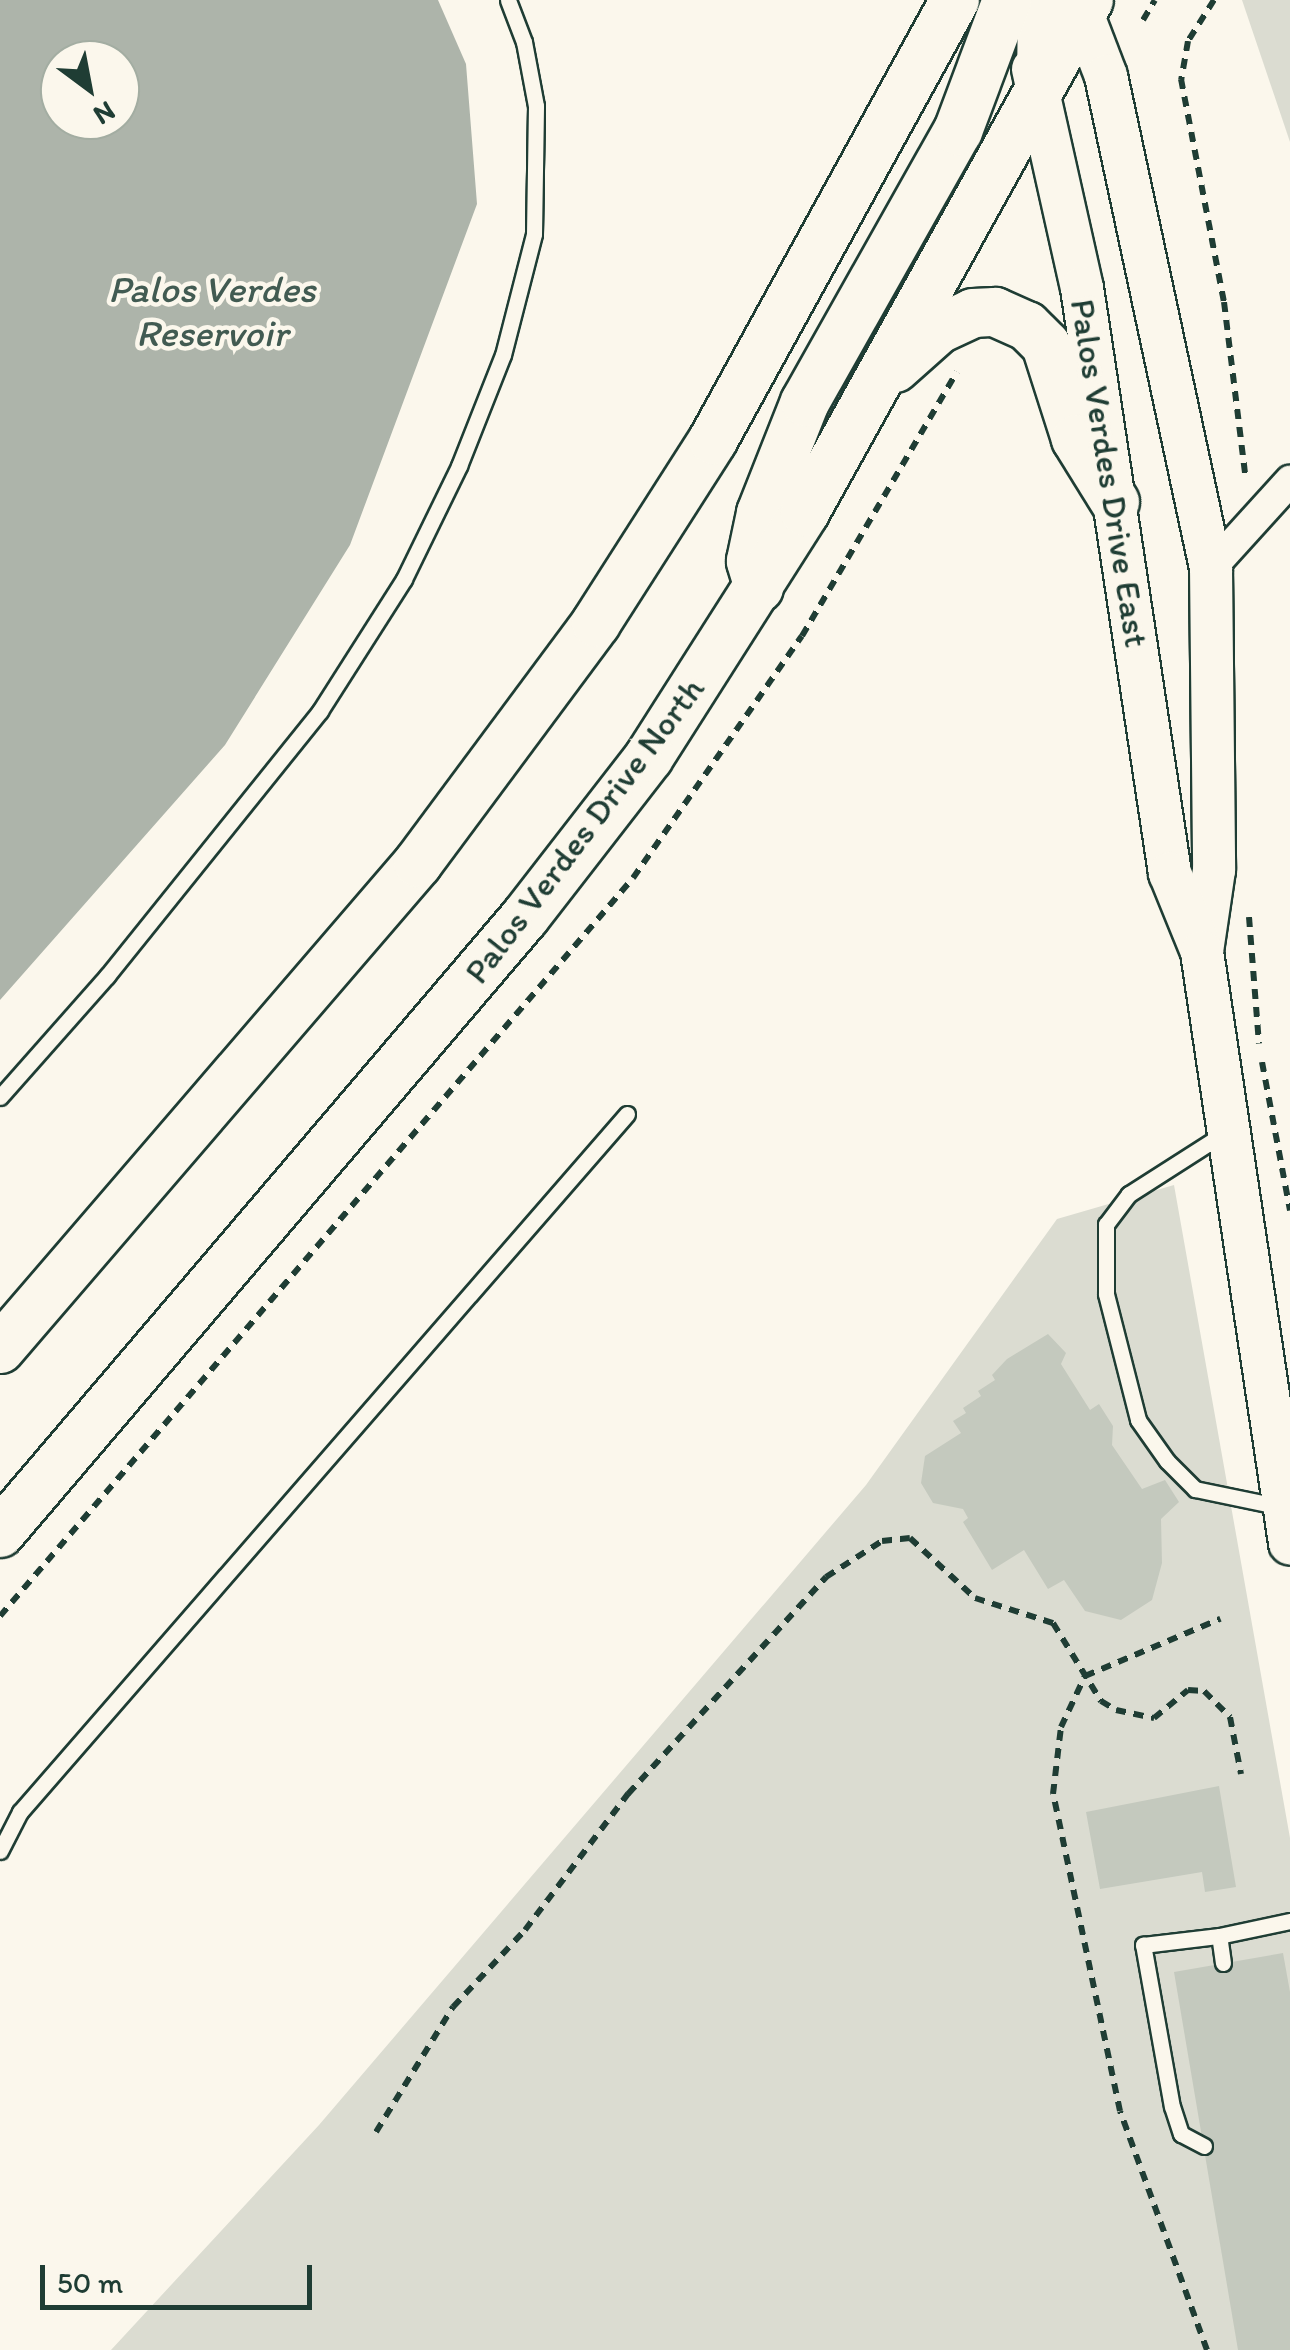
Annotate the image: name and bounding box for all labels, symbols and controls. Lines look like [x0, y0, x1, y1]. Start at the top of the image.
north arrow [40, 40, 140, 140]
text: N [88, 94, 122, 133]
water label: Palos Verdes Reservoir [109, 267, 315, 356]
street label: Palos Verdes Drive East [1062, 297, 1158, 649]
street label: Palos Verdes Drive North [456, 669, 712, 991]
scale bar [45, 2245, 318, 2307]
text: 50 m [57, 2264, 123, 2301]

